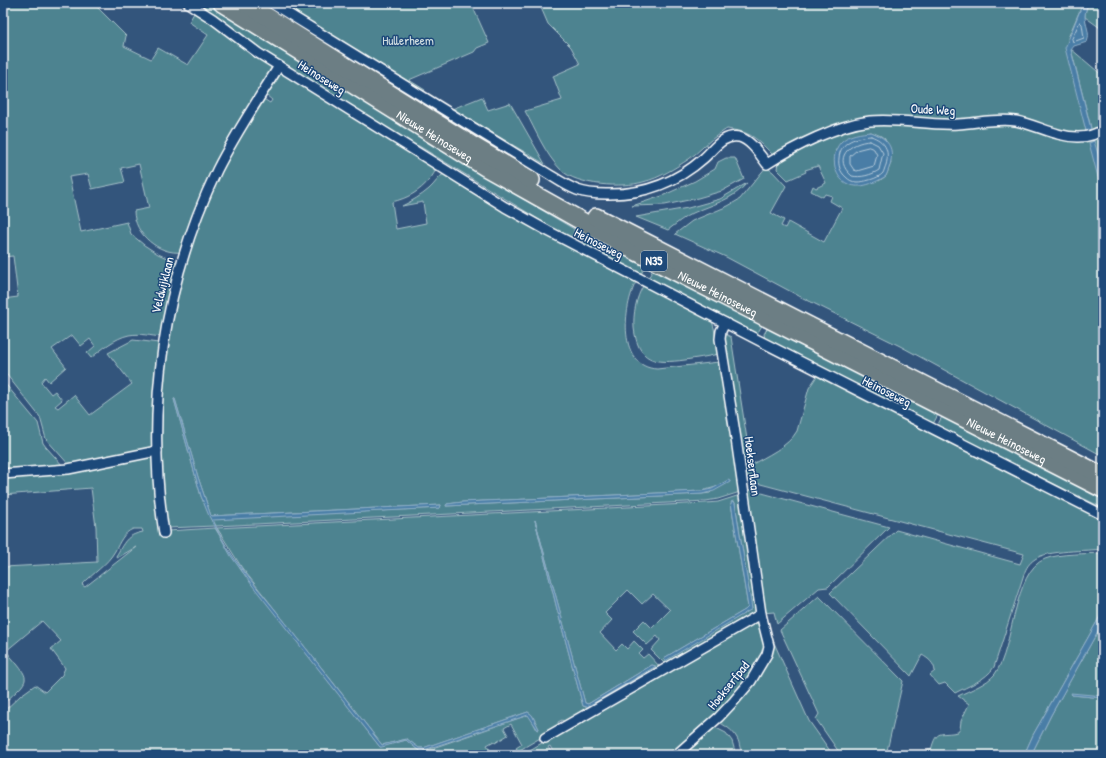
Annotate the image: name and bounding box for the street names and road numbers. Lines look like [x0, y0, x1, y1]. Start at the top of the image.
street label: Heinoseweg [295, 55, 349, 99]
street label: Oude Weg [910, 99, 956, 119]
street label: Nieuwe Heinoseweg [393, 105, 477, 167]
street label: Heinoseweg [572, 223, 627, 263]
road number: N35 [641, 251, 667, 271]
street label: Veldwijklaan [146, 255, 178, 315]
street label: Nieuwe Heinoseweg [675, 265, 761, 321]
street label: Heinoseweg [860, 371, 915, 411]
street label: Nieuwe Heinoseweg [964, 412, 1050, 468]
street label: Hoekserflaan [740, 435, 766, 497]
street label: Hoekserfpad [703, 657, 753, 713]

